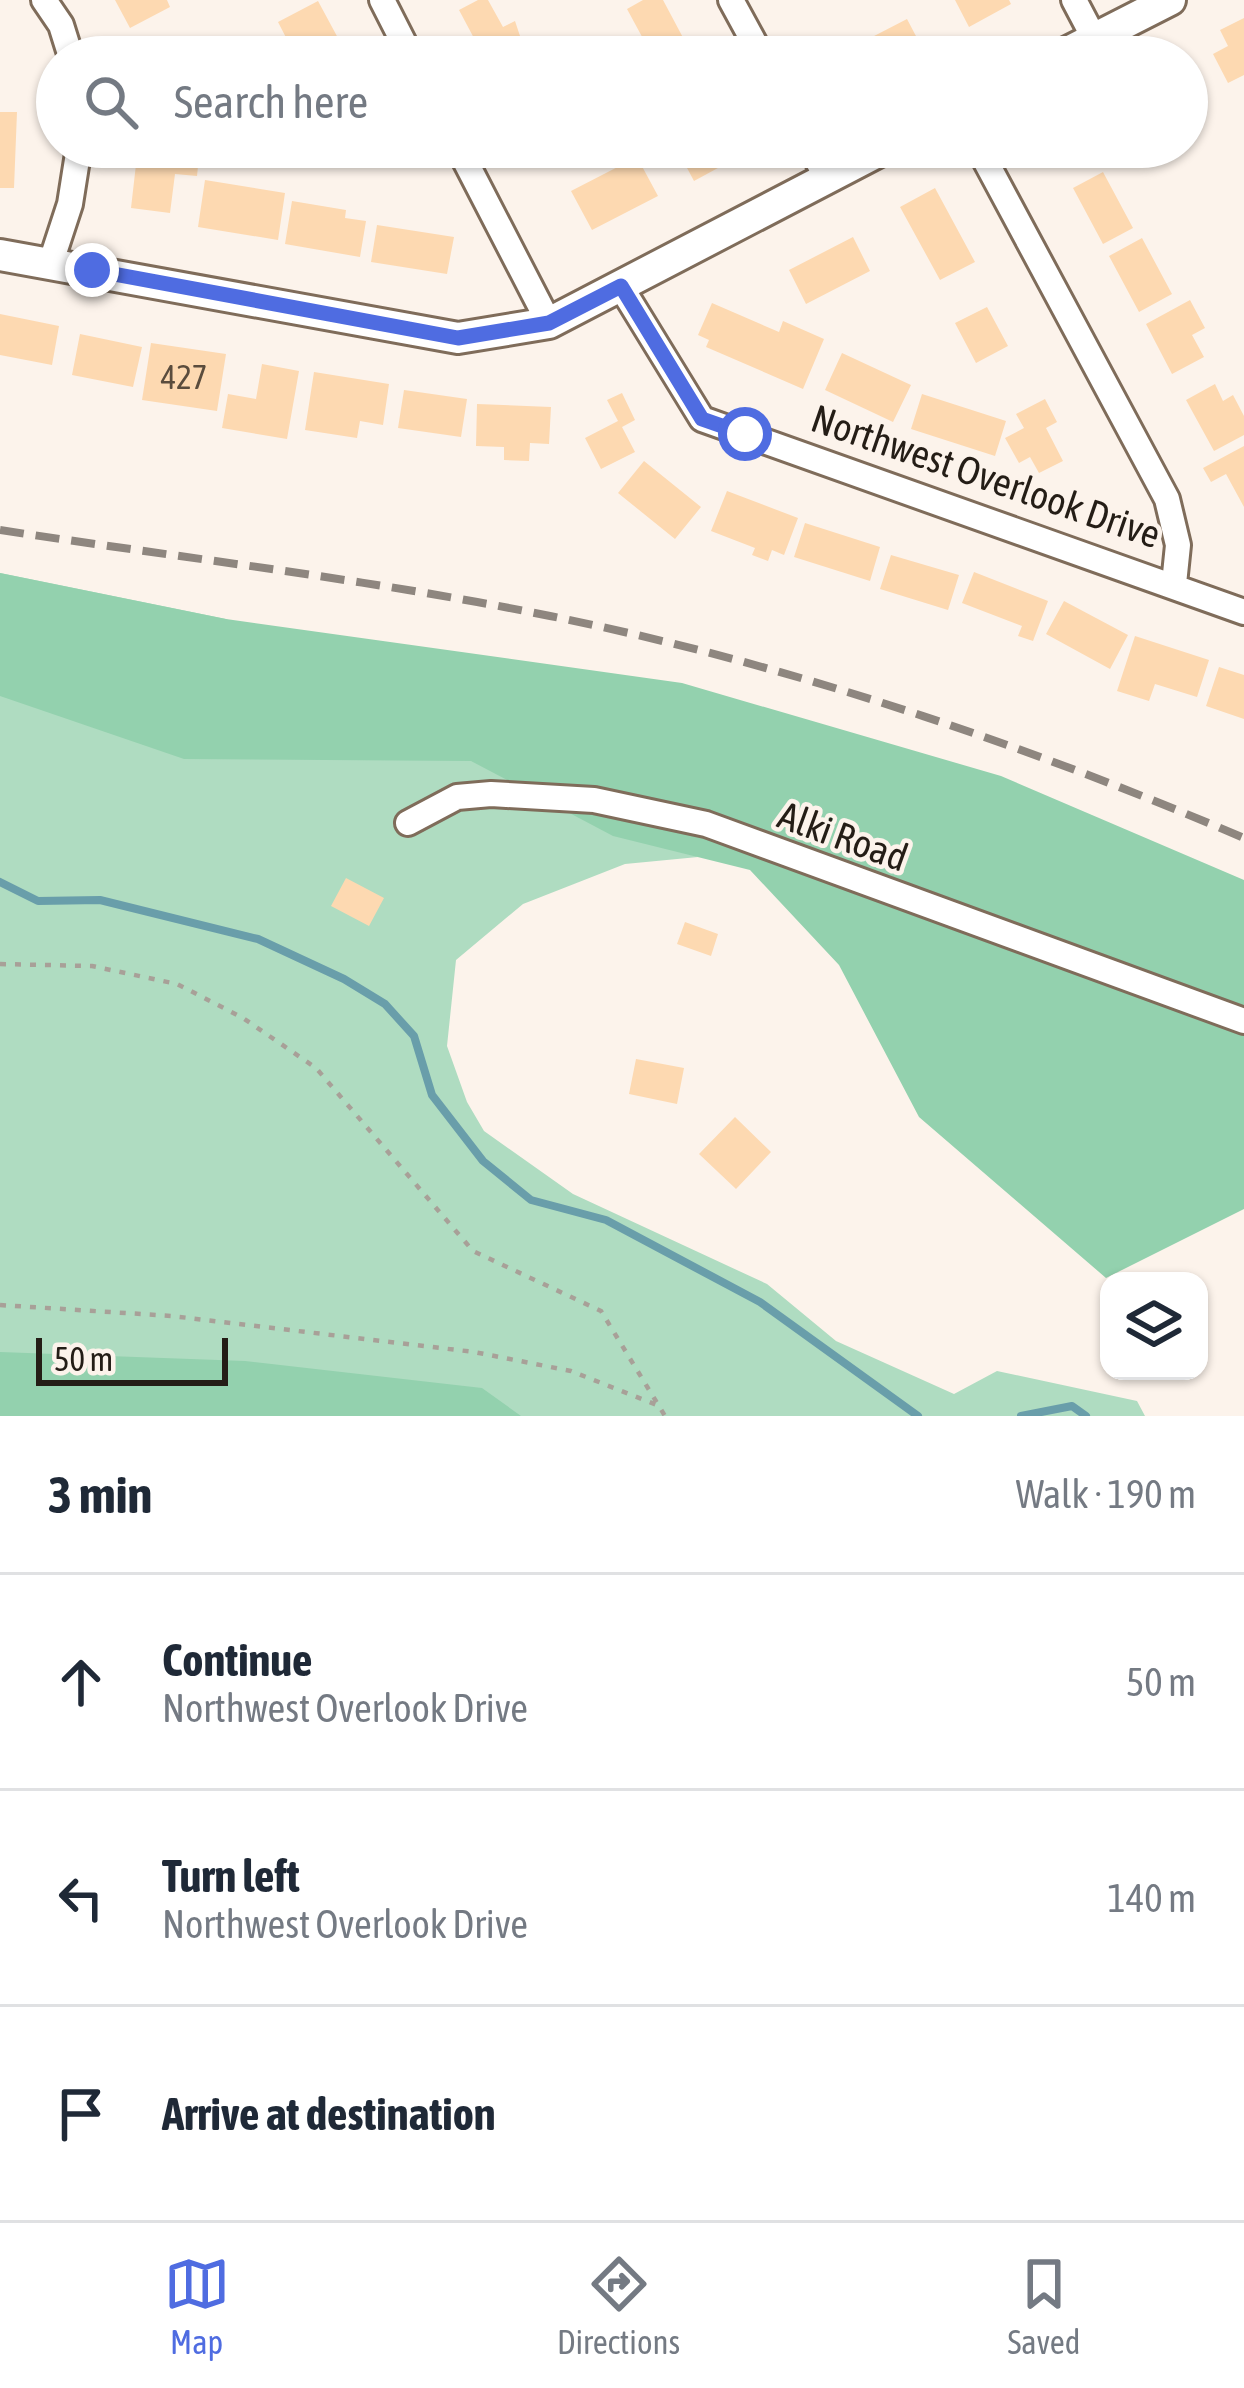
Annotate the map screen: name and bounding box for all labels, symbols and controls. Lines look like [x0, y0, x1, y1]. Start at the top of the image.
search box [36, 36, 1208, 168]
icon: search [78, 69, 144, 135]
text: Search here [174, 76, 368, 128]
route end [65, 243, 119, 297]
house number: 427 [161, 358, 207, 396]
street label: Northwest Overlook Drive [806, 396, 1166, 556]
route start [718, 407, 772, 461]
street label: Alki Road [772, 792, 914, 880]
map controls [1100, 1272, 1208, 1380]
button: layers [1100, 1272, 1208, 1380]
scale bar [36, 1332, 228, 1385]
text: 50 m [54, 1340, 113, 1378]
text: 3 min [48, 1465, 152, 1524]
text: Walk · 190 m [1016, 1472, 1196, 1516]
text: Continue [162, 1634, 313, 1686]
icon: ahead [48, 1649, 114, 1715]
text: 50 m [1126, 1660, 1196, 1704]
text: Northwest Overlook Drive [162, 1686, 528, 1730]
text: Turn left [162, 1850, 300, 1902]
icon: left [48, 1865, 114, 1931]
text: 140 m [1108, 1876, 1196, 1920]
text: Northwest Overlook Drive [162, 1902, 528, 1946]
icon: arrive [48, 2081, 114, 2147]
text: Arrive at destination [162, 2088, 496, 2140]
tab: Map [164, 2251, 230, 2361]
tab: Directions [557, 2251, 680, 2361]
tab: Saved [1007, 2251, 1080, 2361]

